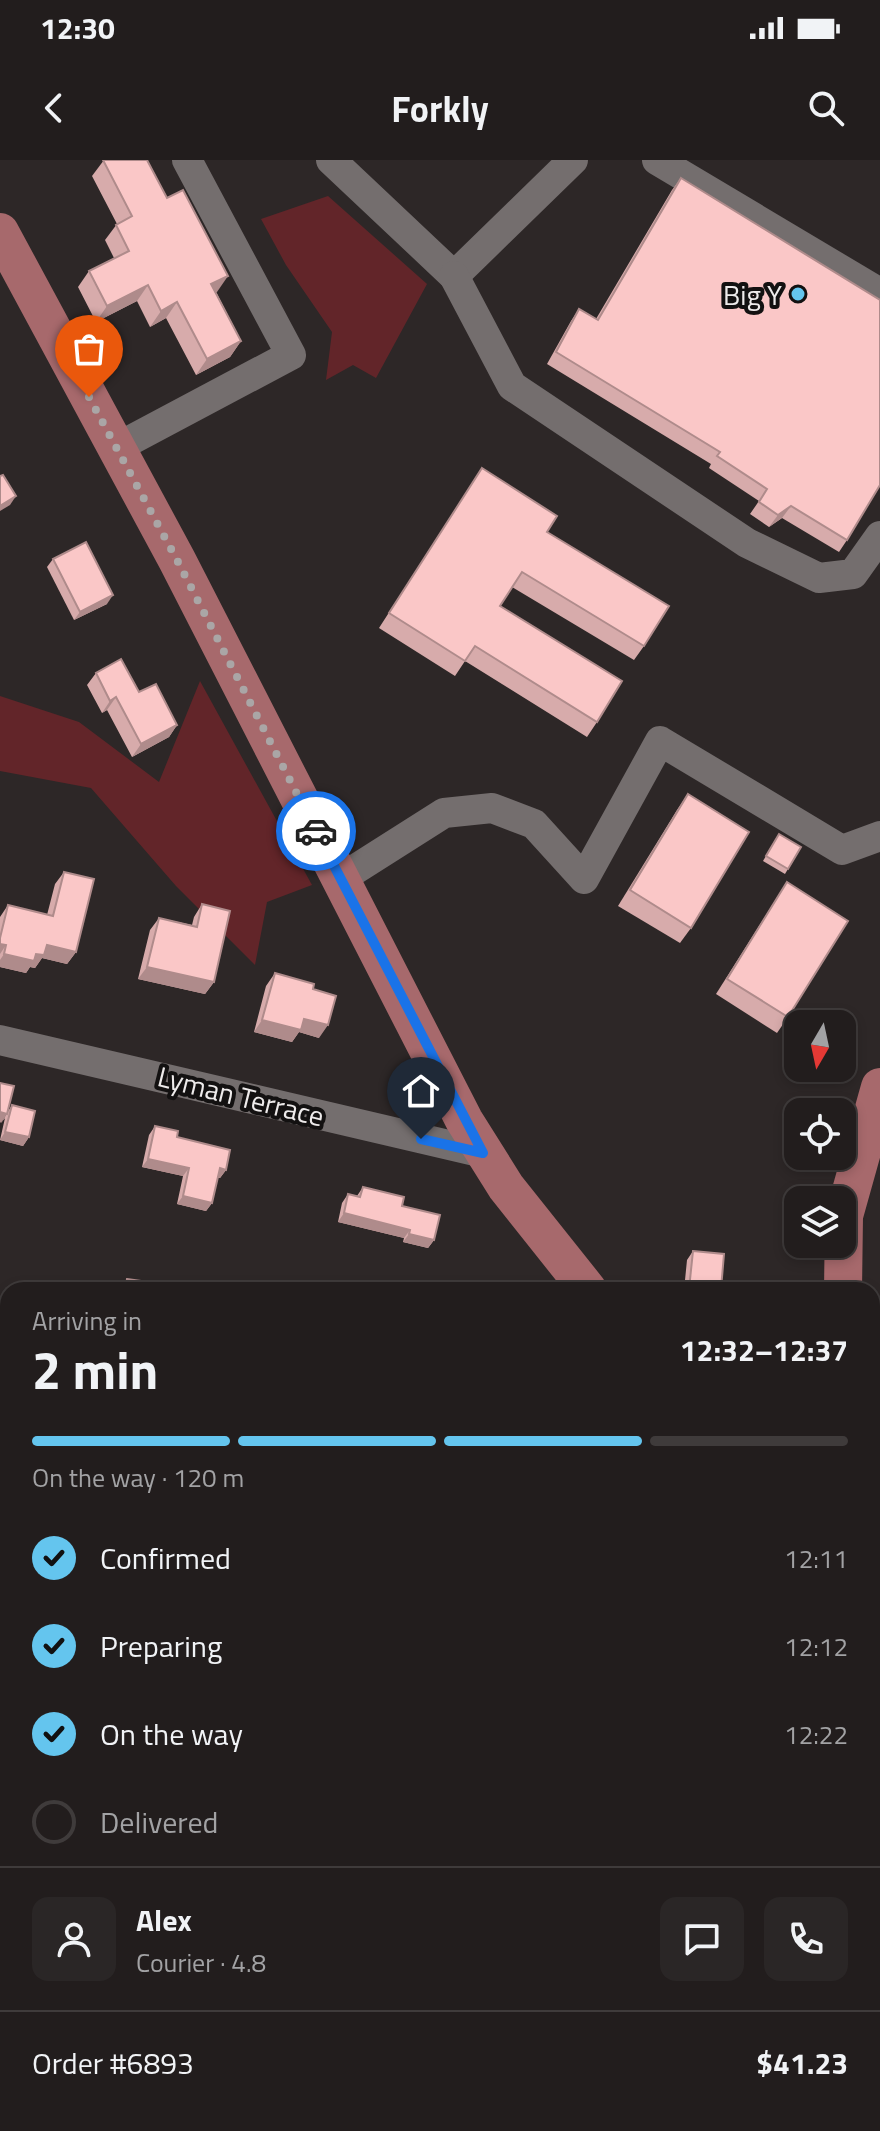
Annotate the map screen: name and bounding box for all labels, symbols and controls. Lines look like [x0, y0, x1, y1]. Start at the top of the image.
text: 12:30 [40, 5, 115, 51]
text: Forkly [391, 81, 489, 136]
icon: back [32, 86, 76, 130]
icon: search [804, 86, 848, 130]
place label: Big Y [723, 273, 782, 316]
marker: Big Y [789, 285, 807, 303]
pin [55, 315, 123, 397]
icon: bag [67, 327, 111, 371]
courier [276, 791, 356, 871]
icon: car [294, 809, 338, 853]
north arrow [784, 1010, 856, 1082]
map controls [784, 1010, 856, 1258]
street label: Lyman Terrace [153, 1055, 329, 1137]
pin [387, 1057, 455, 1139]
icon: home [399, 1069, 443, 1113]
button: locate [784, 1098, 856, 1170]
button: layers [784, 1186, 856, 1258]
text: Arriving in [32, 1301, 142, 1340]
text: 12:32–12:37 [680, 1327, 848, 1373]
text: 2 min [32, 1330, 158, 1409]
text: On the way · 120 m [32, 1458, 244, 1497]
text: Confirmed [100, 1535, 231, 1581]
icon: check [32, 1536, 76, 1580]
text: 12:11 [784, 1539, 848, 1578]
text: Preparing [100, 1623, 222, 1669]
icon: check [32, 1624, 76, 1668]
text: 12:12 [784, 1627, 848, 1666]
text: On the way [100, 1711, 243, 1757]
icon: check [32, 1712, 76, 1756]
text: 12:22 [784, 1715, 848, 1754]
text: Delivered [100, 1799, 218, 1845]
button: person [32, 1897, 116, 1981]
text: Alex [136, 1897, 192, 1943]
button: chat [660, 1897, 744, 1981]
button: phone [764, 1897, 848, 1981]
text: Courier · 4.8 [136, 1943, 266, 1982]
text: Order #6893 [32, 2040, 194, 2086]
text: $41.23 [756, 2040, 848, 2086]

